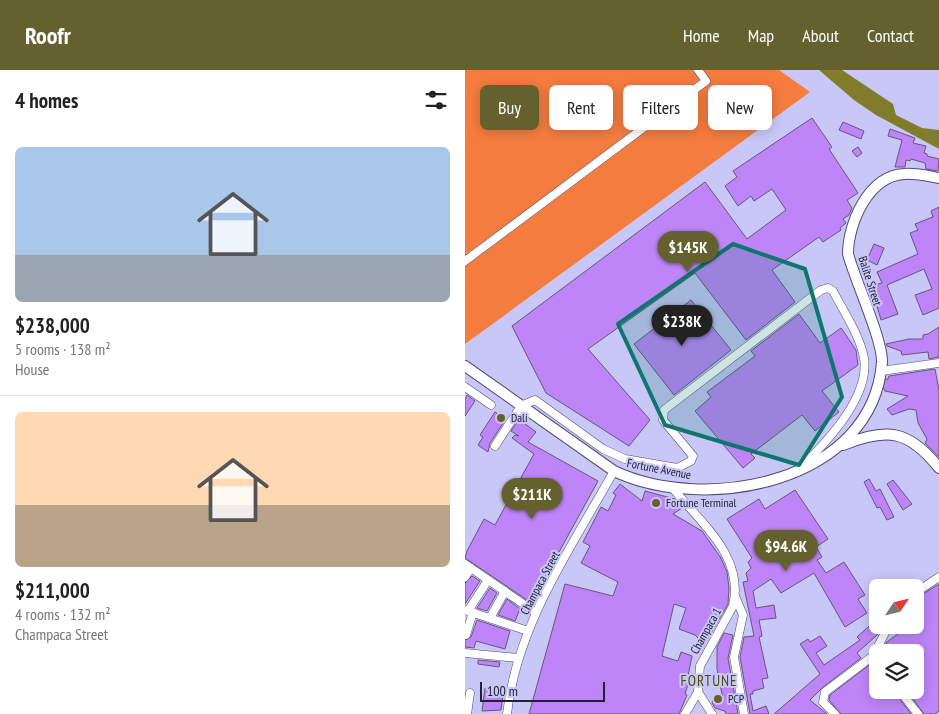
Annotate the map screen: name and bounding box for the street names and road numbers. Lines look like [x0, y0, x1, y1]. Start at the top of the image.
street label: Balite Street [855, 254, 886, 308]
street label: Fortune Avenue [626, 455, 692, 482]
street label: Champaca Street [517, 548, 563, 617]
street label: Champaca 1 [687, 605, 724, 656]

